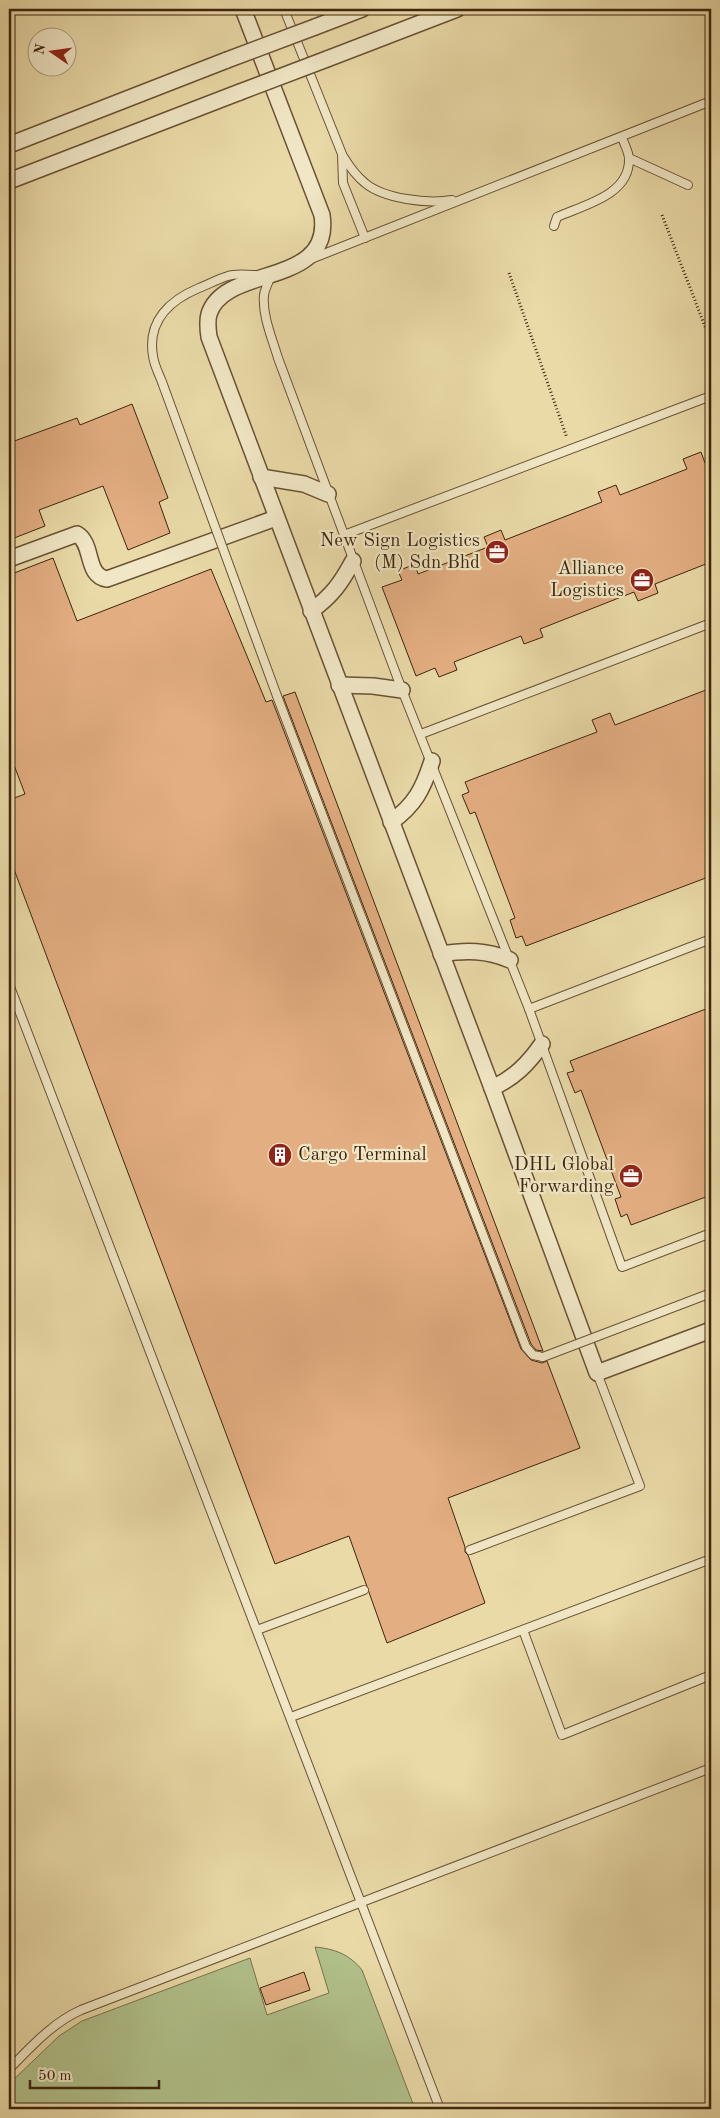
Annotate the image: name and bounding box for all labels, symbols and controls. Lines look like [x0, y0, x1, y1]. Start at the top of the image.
north arrow [28, 28, 78, 78]
text: N [32, 42, 48, 56]
place label: New Sign Logistics (M) Sdn Bhd [320, 532, 480, 573]
office icon: New Sign Logistics (M) Sdn Bhd [484, 539, 510, 565]
place label: Alliance Logistics [550, 560, 624, 601]
office icon: Alliance Logistics [629, 567, 655, 593]
building icon: Cargo Terminal [267, 1142, 293, 1168]
place label: Cargo Terminal [298, 1146, 427, 1165]
place label: DHL Global Forwarding [514, 1156, 615, 1197]
office icon: DHL Global Forwarding [618, 1163, 644, 1189]
scale bar [30, 2058, 159, 2090]
text: 50 m [38, 2069, 72, 2084]

